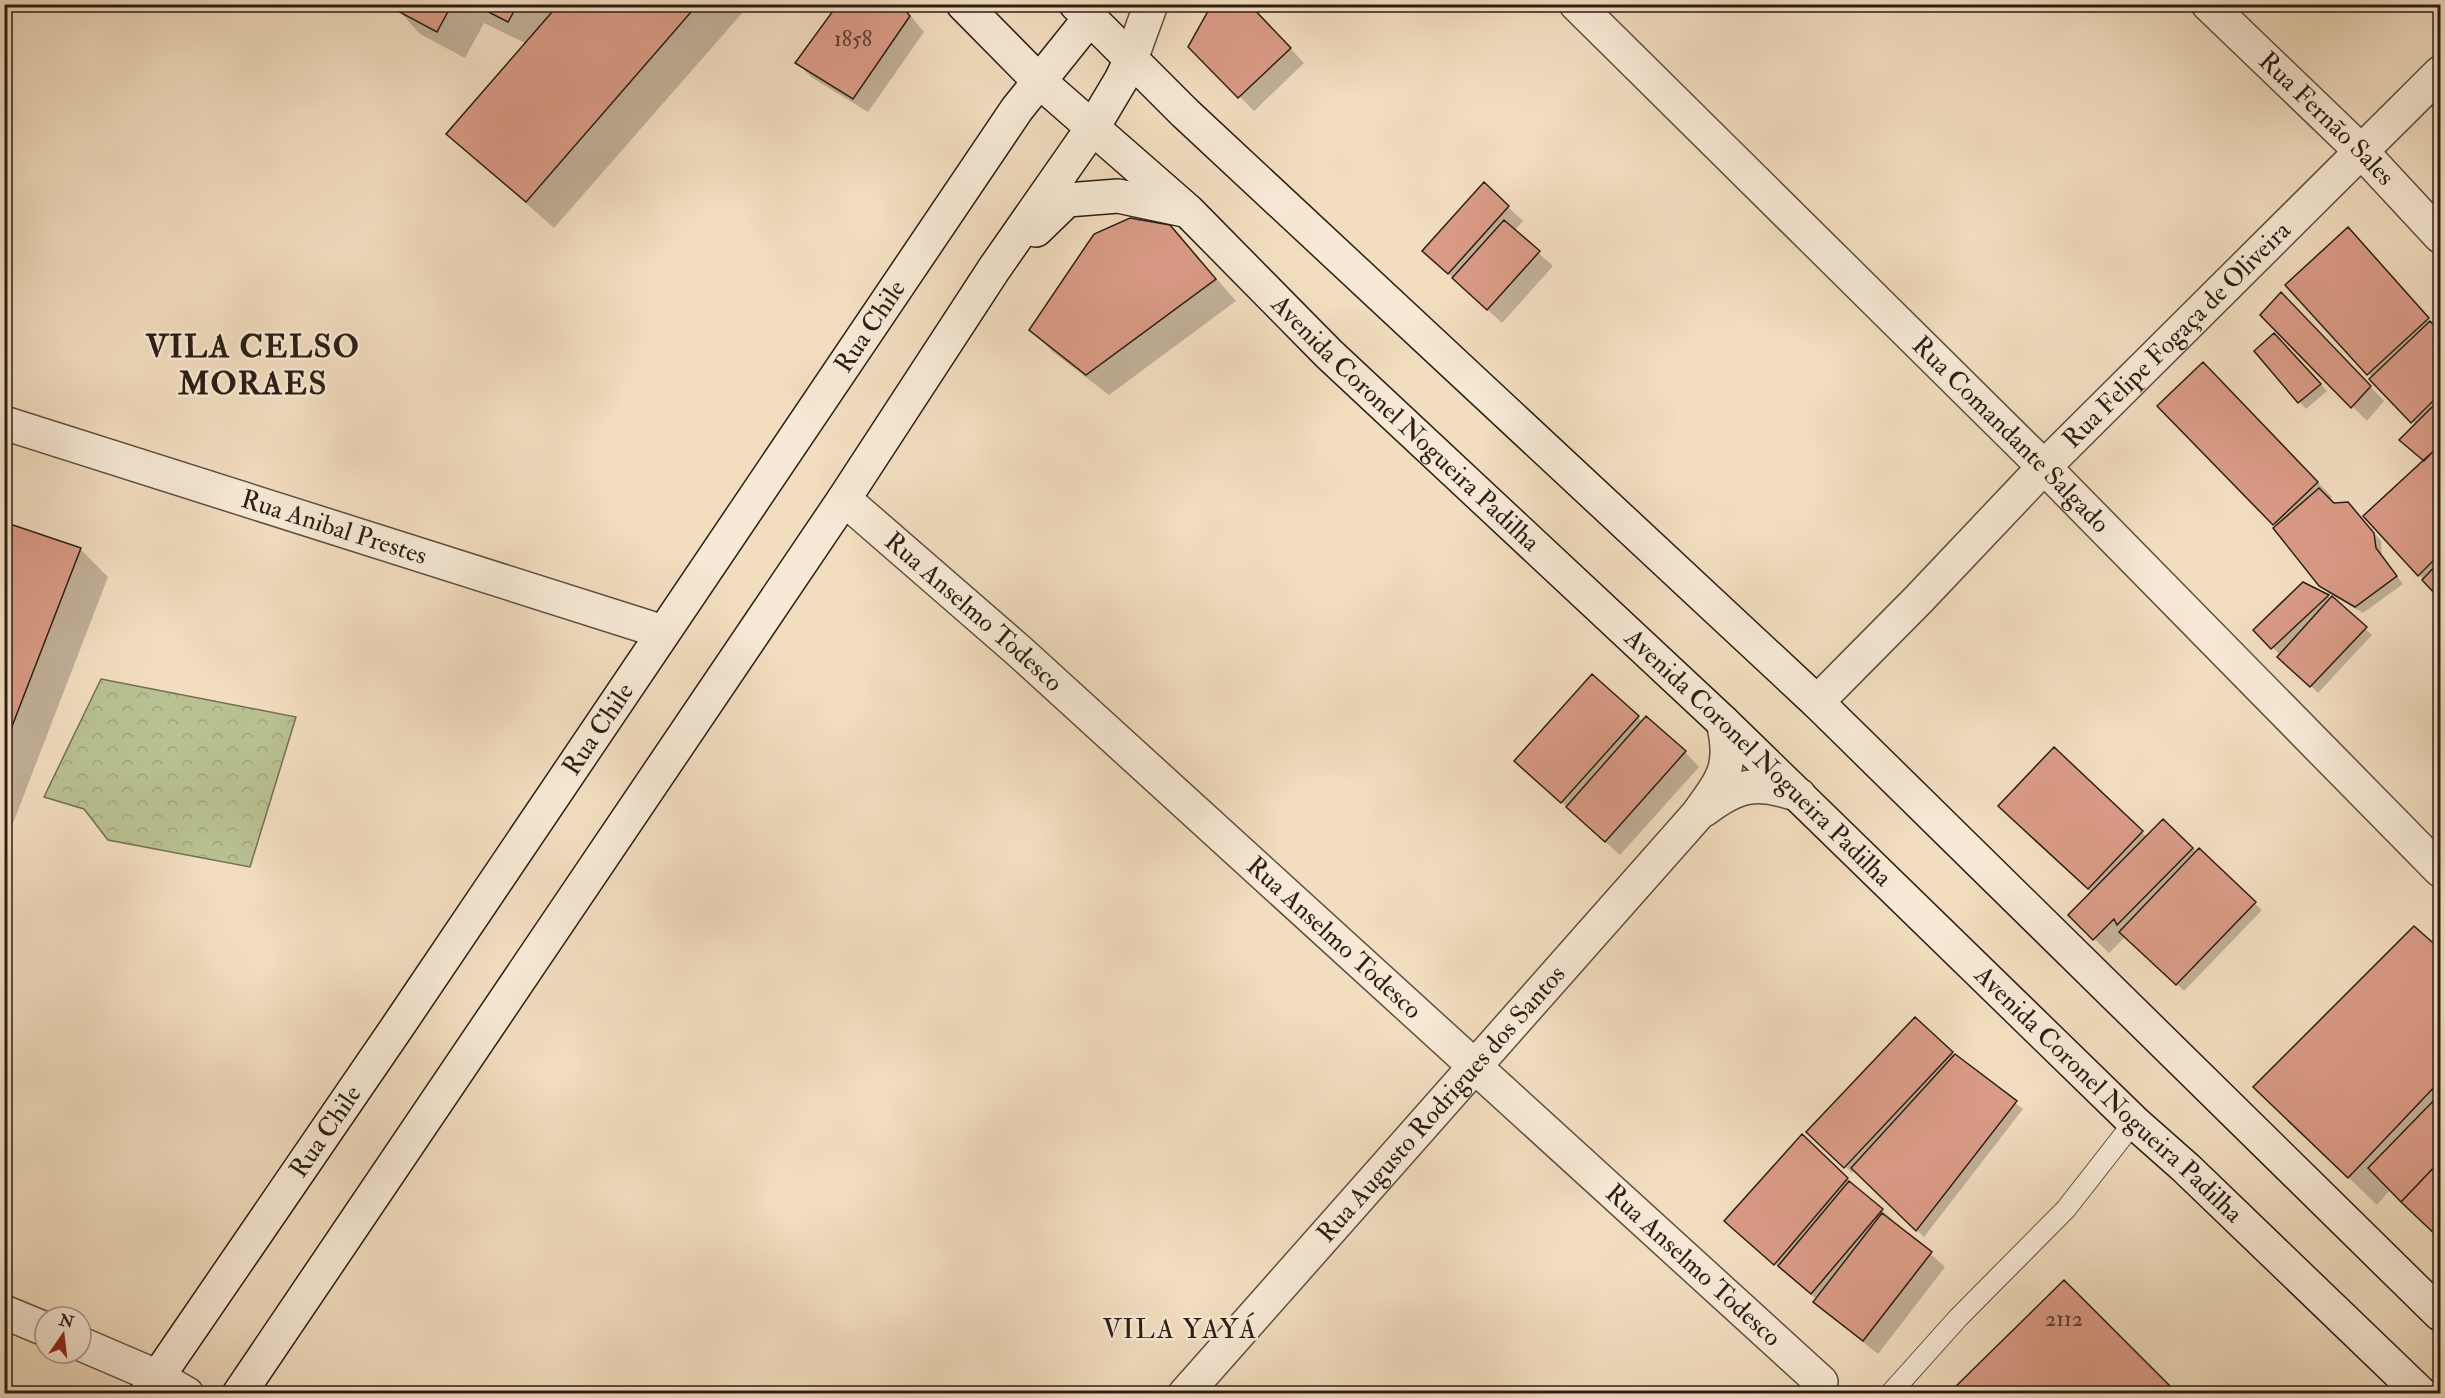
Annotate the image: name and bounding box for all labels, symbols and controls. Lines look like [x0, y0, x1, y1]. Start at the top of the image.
house number: 1858 [834, 25, 872, 53]
street label: Rua Fernão Sales [2252, 45, 2401, 193]
street label: Rua Felipe Fogaça de Oliveira [2056, 214, 2298, 455]
street label: Rua Chile [828, 274, 913, 379]
street label: Avenida Coronel Nogueira Padilha [1264, 288, 1547, 559]
district label: VILA CELSO MORAES [145, 327, 360, 404]
street label: Rua Comandante Salgado [1905, 329, 2116, 540]
street label: Rua Anibal Prestes [237, 483, 431, 572]
street label: Rua Anselmo Todesco [878, 525, 1069, 699]
street label: Avenida Coronel Nogueira Padilha [1617, 621, 1899, 894]
street label: Rua Chile [556, 677, 641, 782]
street label: Rua Anselmo Todesco [1240, 850, 1428, 1026]
street label: Rua Augusto Rodrigues dos Santos [1310, 959, 1573, 1249]
street label: Avenida Coronel Nogueira Padilha [1967, 959, 2250, 1230]
street label: Rua Chile [283, 1079, 369, 1184]
street label: Rua Anselmo Todesco [1599, 1177, 1788, 1354]
north arrow [33, 1305, 93, 1365]
house number: 2112 [2045, 1305, 2083, 1333]
text: N [56, 1310, 76, 1333]
district label: VILA YAYÁ [1102, 1312, 1258, 1346]

